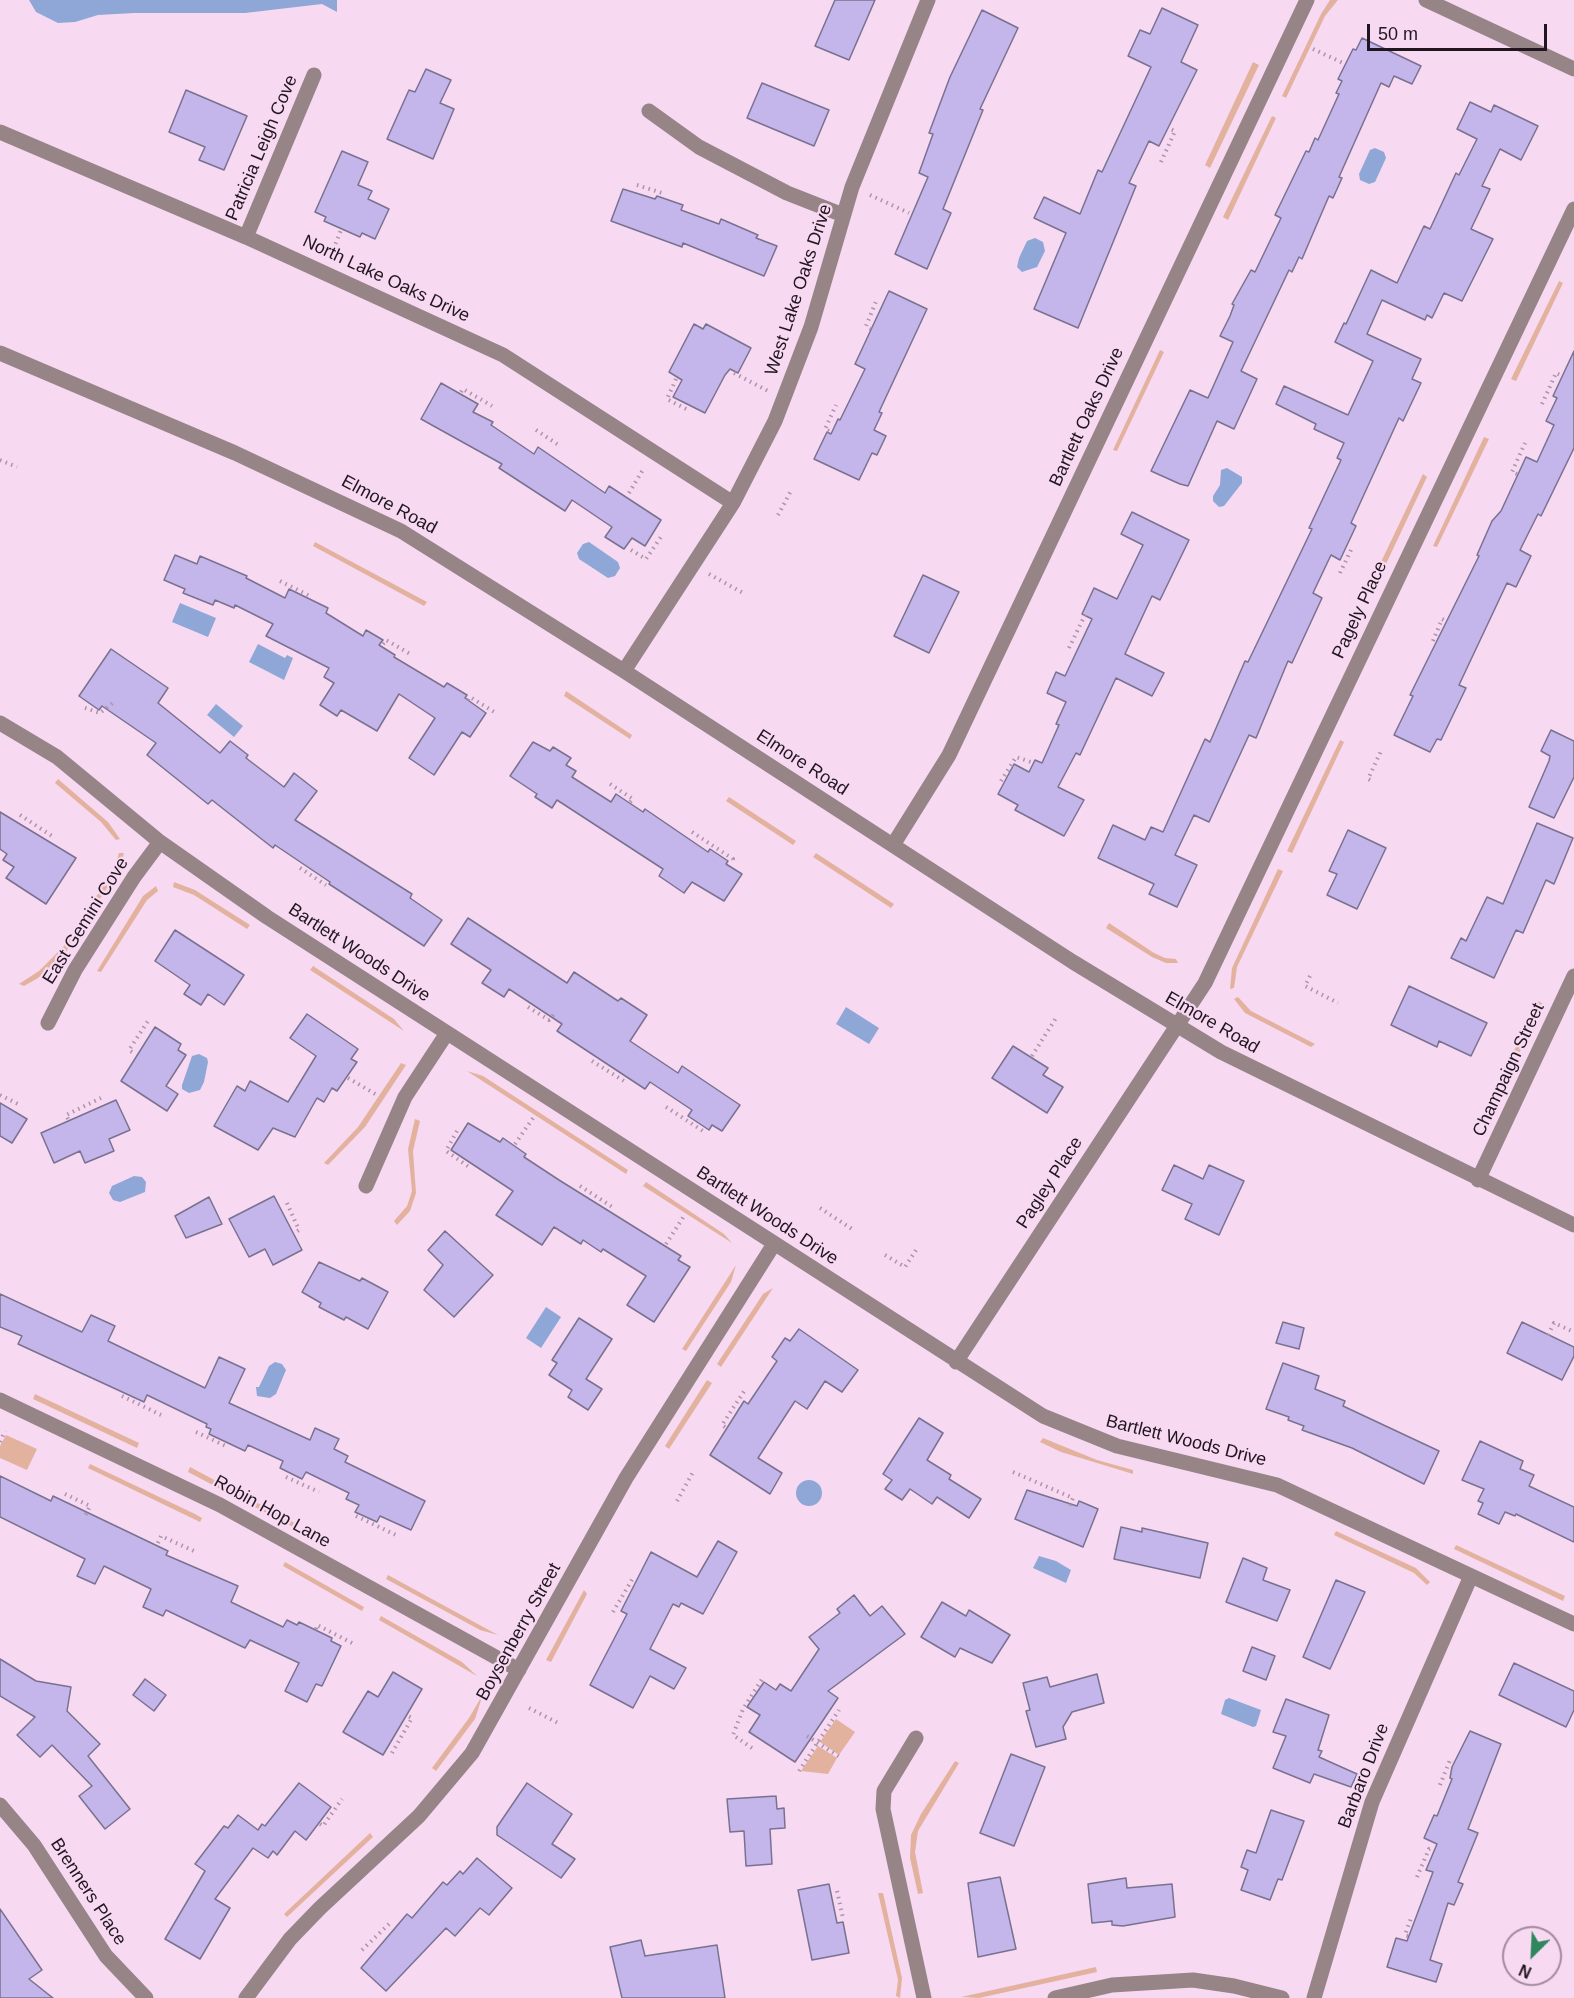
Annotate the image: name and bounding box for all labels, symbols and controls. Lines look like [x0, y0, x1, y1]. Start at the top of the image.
scale bar [1370, 12, 1550, 50]
text: 50 m [1378, 24, 1418, 44]
street label: Patricia Leigh Cove [222, 72, 302, 224]
street label: West Lake Oaks Drive [761, 202, 837, 378]
street label: North Lake Oaks Drive [299, 231, 473, 327]
street label: Bartlett Oaks Drive [1045, 344, 1129, 490]
street label: Elmore Road [338, 471, 440, 539]
street label: Pagely Place [1328, 558, 1392, 662]
street label: Elmore Road [752, 725, 852, 801]
street label: East Gemini Cove [38, 854, 134, 988]
street label: Bartlett Woods Drive [284, 899, 434, 1007]
street label: Elmore Road [1161, 987, 1263, 1059]
street label: Champaign Street [1469, 1000, 1549, 1140]
street label: Pagley Place [1012, 1133, 1088, 1233]
street label: Bartlett Woods Drive [692, 1162, 842, 1270]
street label: Bartlett Woods Drive [1103, 1411, 1269, 1471]
street label: Robin Hop Lane [210, 1471, 334, 1553]
street label: Boysenberry Street [472, 1559, 566, 1705]
street label: Barbaro Drive [1334, 1720, 1394, 1832]
street label: Brenners Place [45, 1835, 131, 1949]
north arrow [1502, 1926, 1562, 1986]
text: N [1517, 1961, 1534, 1981]

